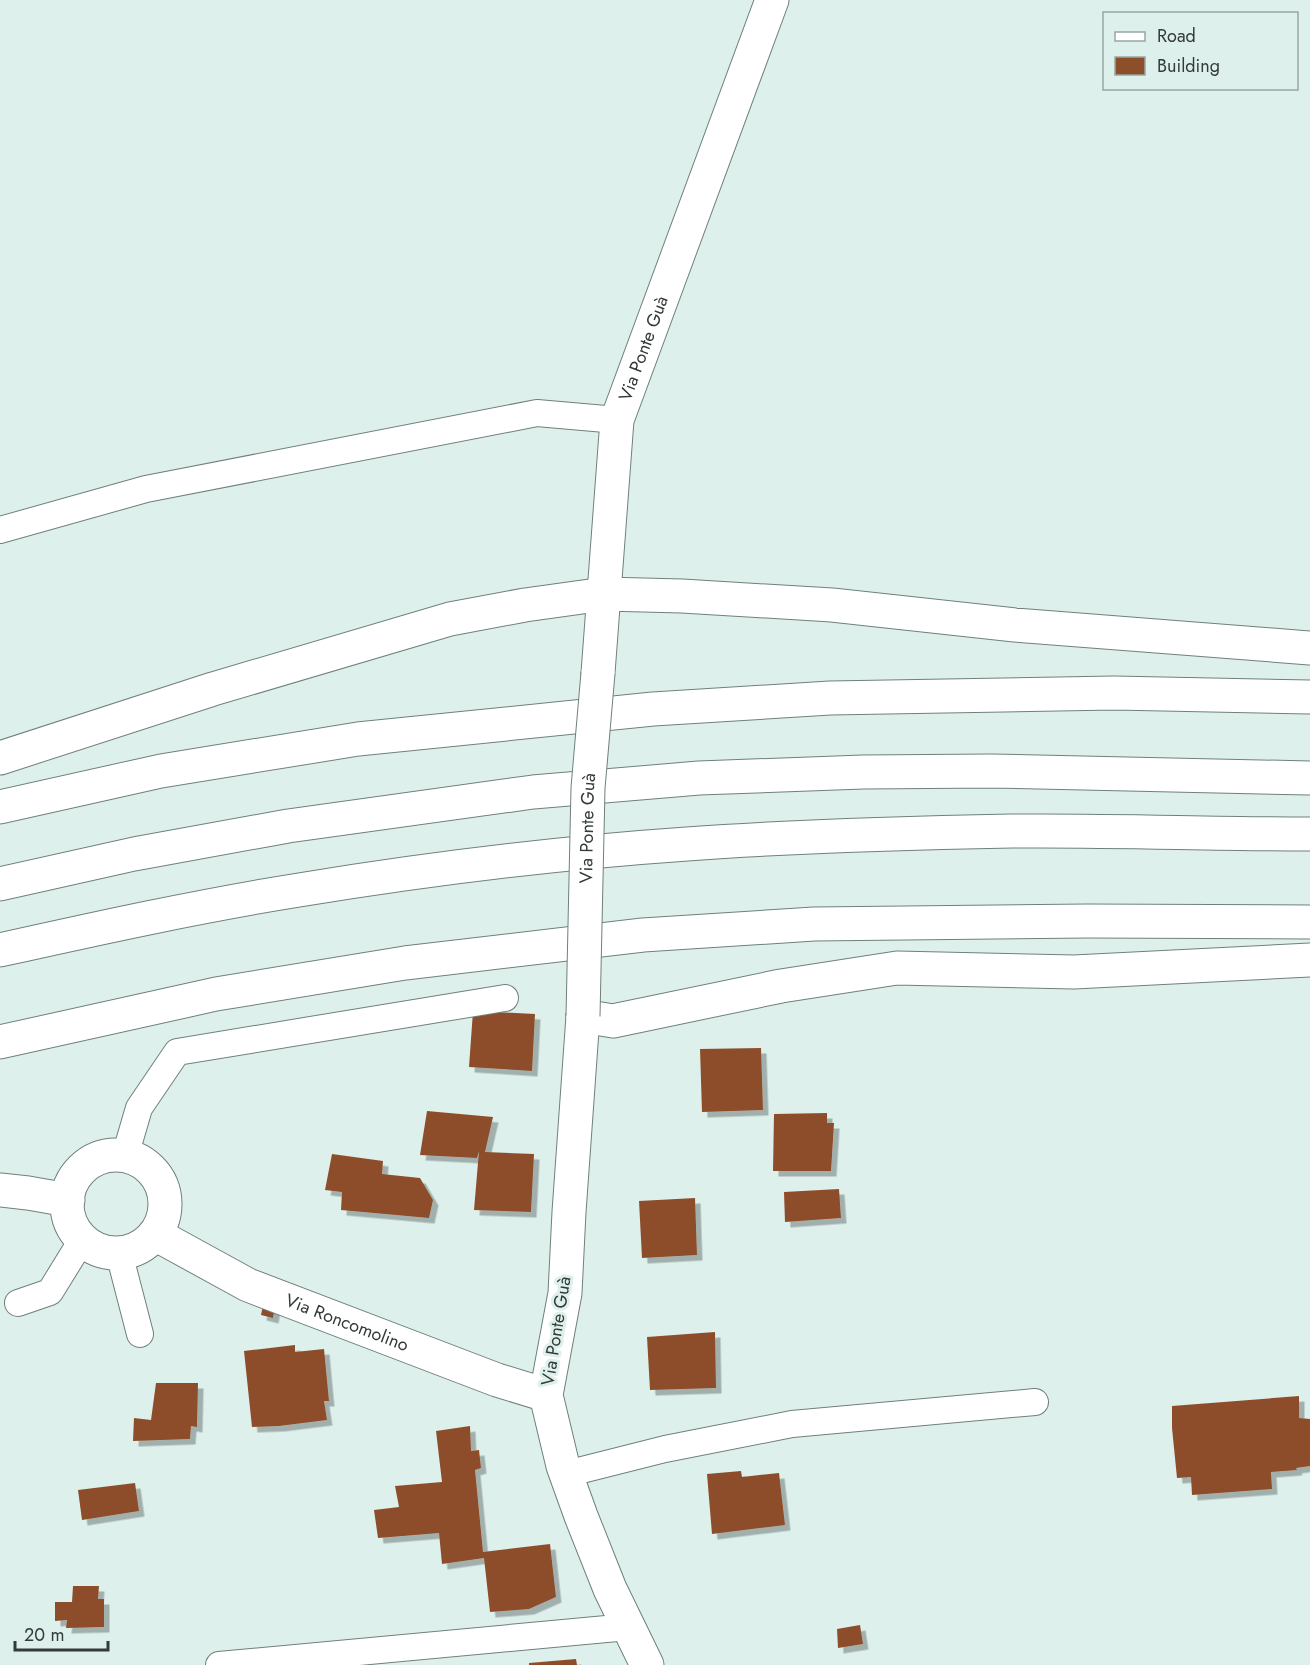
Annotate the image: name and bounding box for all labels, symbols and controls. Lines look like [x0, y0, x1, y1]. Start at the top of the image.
legend [1103, 12, 1298, 90]
text: Road [1157, 23, 1196, 49]
text: Building [1157, 53, 1220, 79]
street label: Via Ponte Guà [612, 292, 675, 405]
street label: Via Ponte Guà [573, 772, 602, 884]
street label: Via Ponte Guà [535, 1274, 577, 1388]
street label: Via Roncomolino [281, 1287, 413, 1358]
scale bar [15, 1614, 108, 1652]
text: 20 m [24, 1622, 64, 1648]

